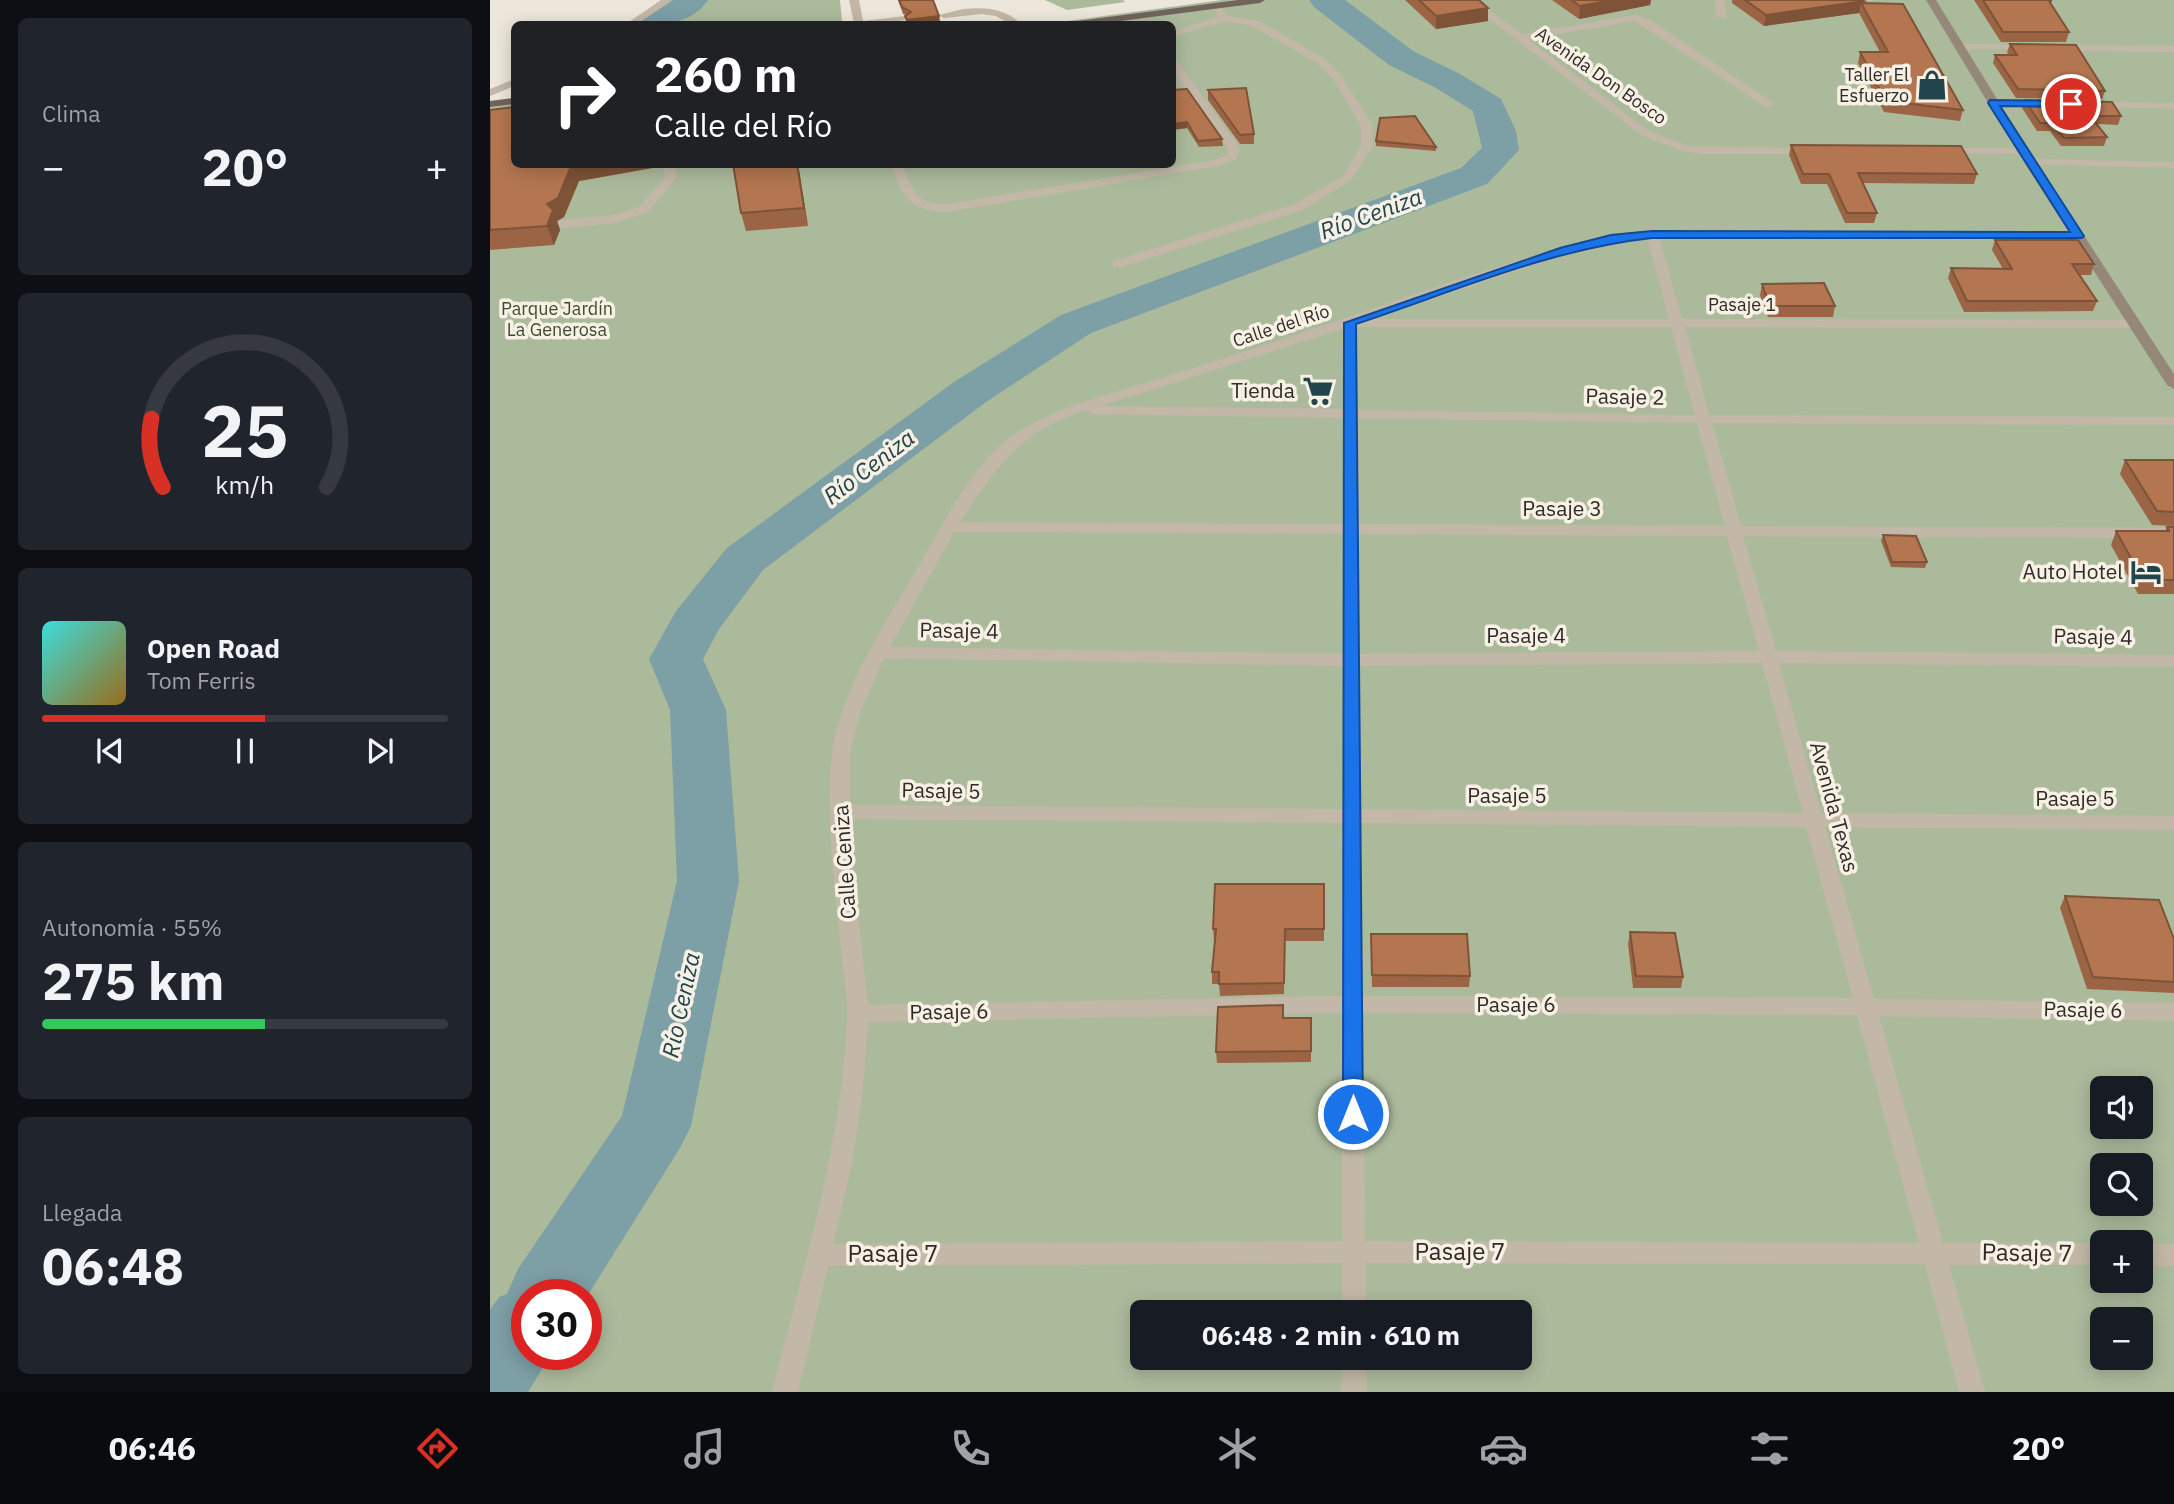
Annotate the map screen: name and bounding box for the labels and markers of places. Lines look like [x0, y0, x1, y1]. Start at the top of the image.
place label: Taller El Esfuerzo [1839, 63, 1909, 107]
shop icon: Taller El Esfuerzo [1915, 68, 1949, 102]
pin [2041, 74, 2101, 134]
supermarket icon: Tienda [1301, 374, 1335, 408]
place label: Tienda [1231, 376, 1295, 404]
hotel icon: Auto Hotel [2129, 555, 2163, 589]
place label: Auto Hotel [2022, 557, 2123, 585]

